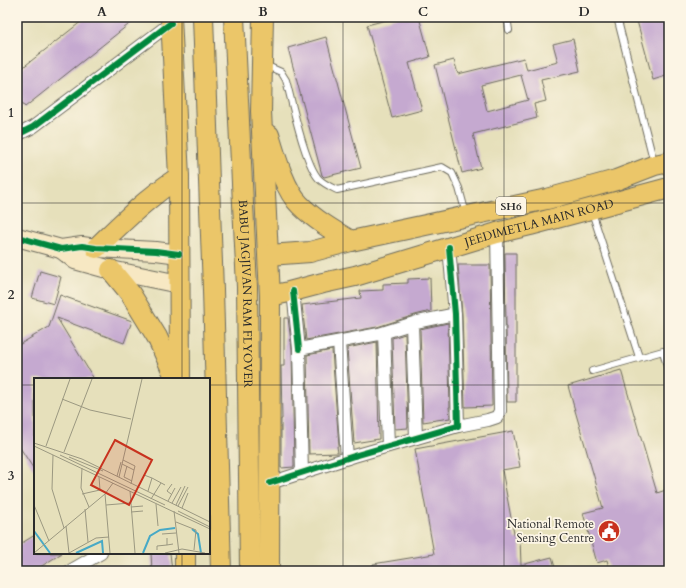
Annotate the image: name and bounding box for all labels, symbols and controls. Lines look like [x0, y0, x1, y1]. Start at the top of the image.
text: A [97, 3, 107, 21]
text: B [258, 3, 268, 21]
text: C [418, 3, 428, 21]
text: D [578, 3, 590, 21]
text: 1 [8, 104, 14, 122]
street label: JEEDIMETLA MAIN ROAD [461, 195, 616, 251]
road number: SH6 [496, 197, 526, 215]
street label: BABU JAGJIVAN RAM FLYOVER [235, 199, 256, 389]
text: 2 [8, 286, 15, 304]
inset map [34, 378, 210, 554]
text: 3 [8, 467, 15, 485]
place label: National Remote Sensing Centre [507, 516, 594, 546]
public building icon: National Remote Sensing Centre [596, 518, 622, 544]

